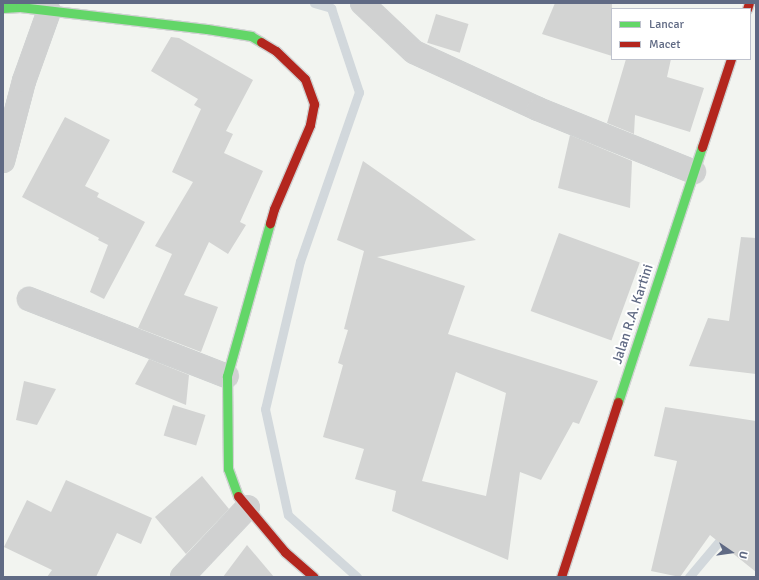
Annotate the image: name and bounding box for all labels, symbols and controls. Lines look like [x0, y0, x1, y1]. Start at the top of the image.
legend [611, 8, 751, 60]
text: Lancar [649, 17, 684, 32]
text: Macet [649, 37, 681, 52]
street label: Jalan R.A. Kartini [609, 262, 657, 366]
north arrow [711, 532, 751, 572]
text: U [736, 550, 750, 560]

